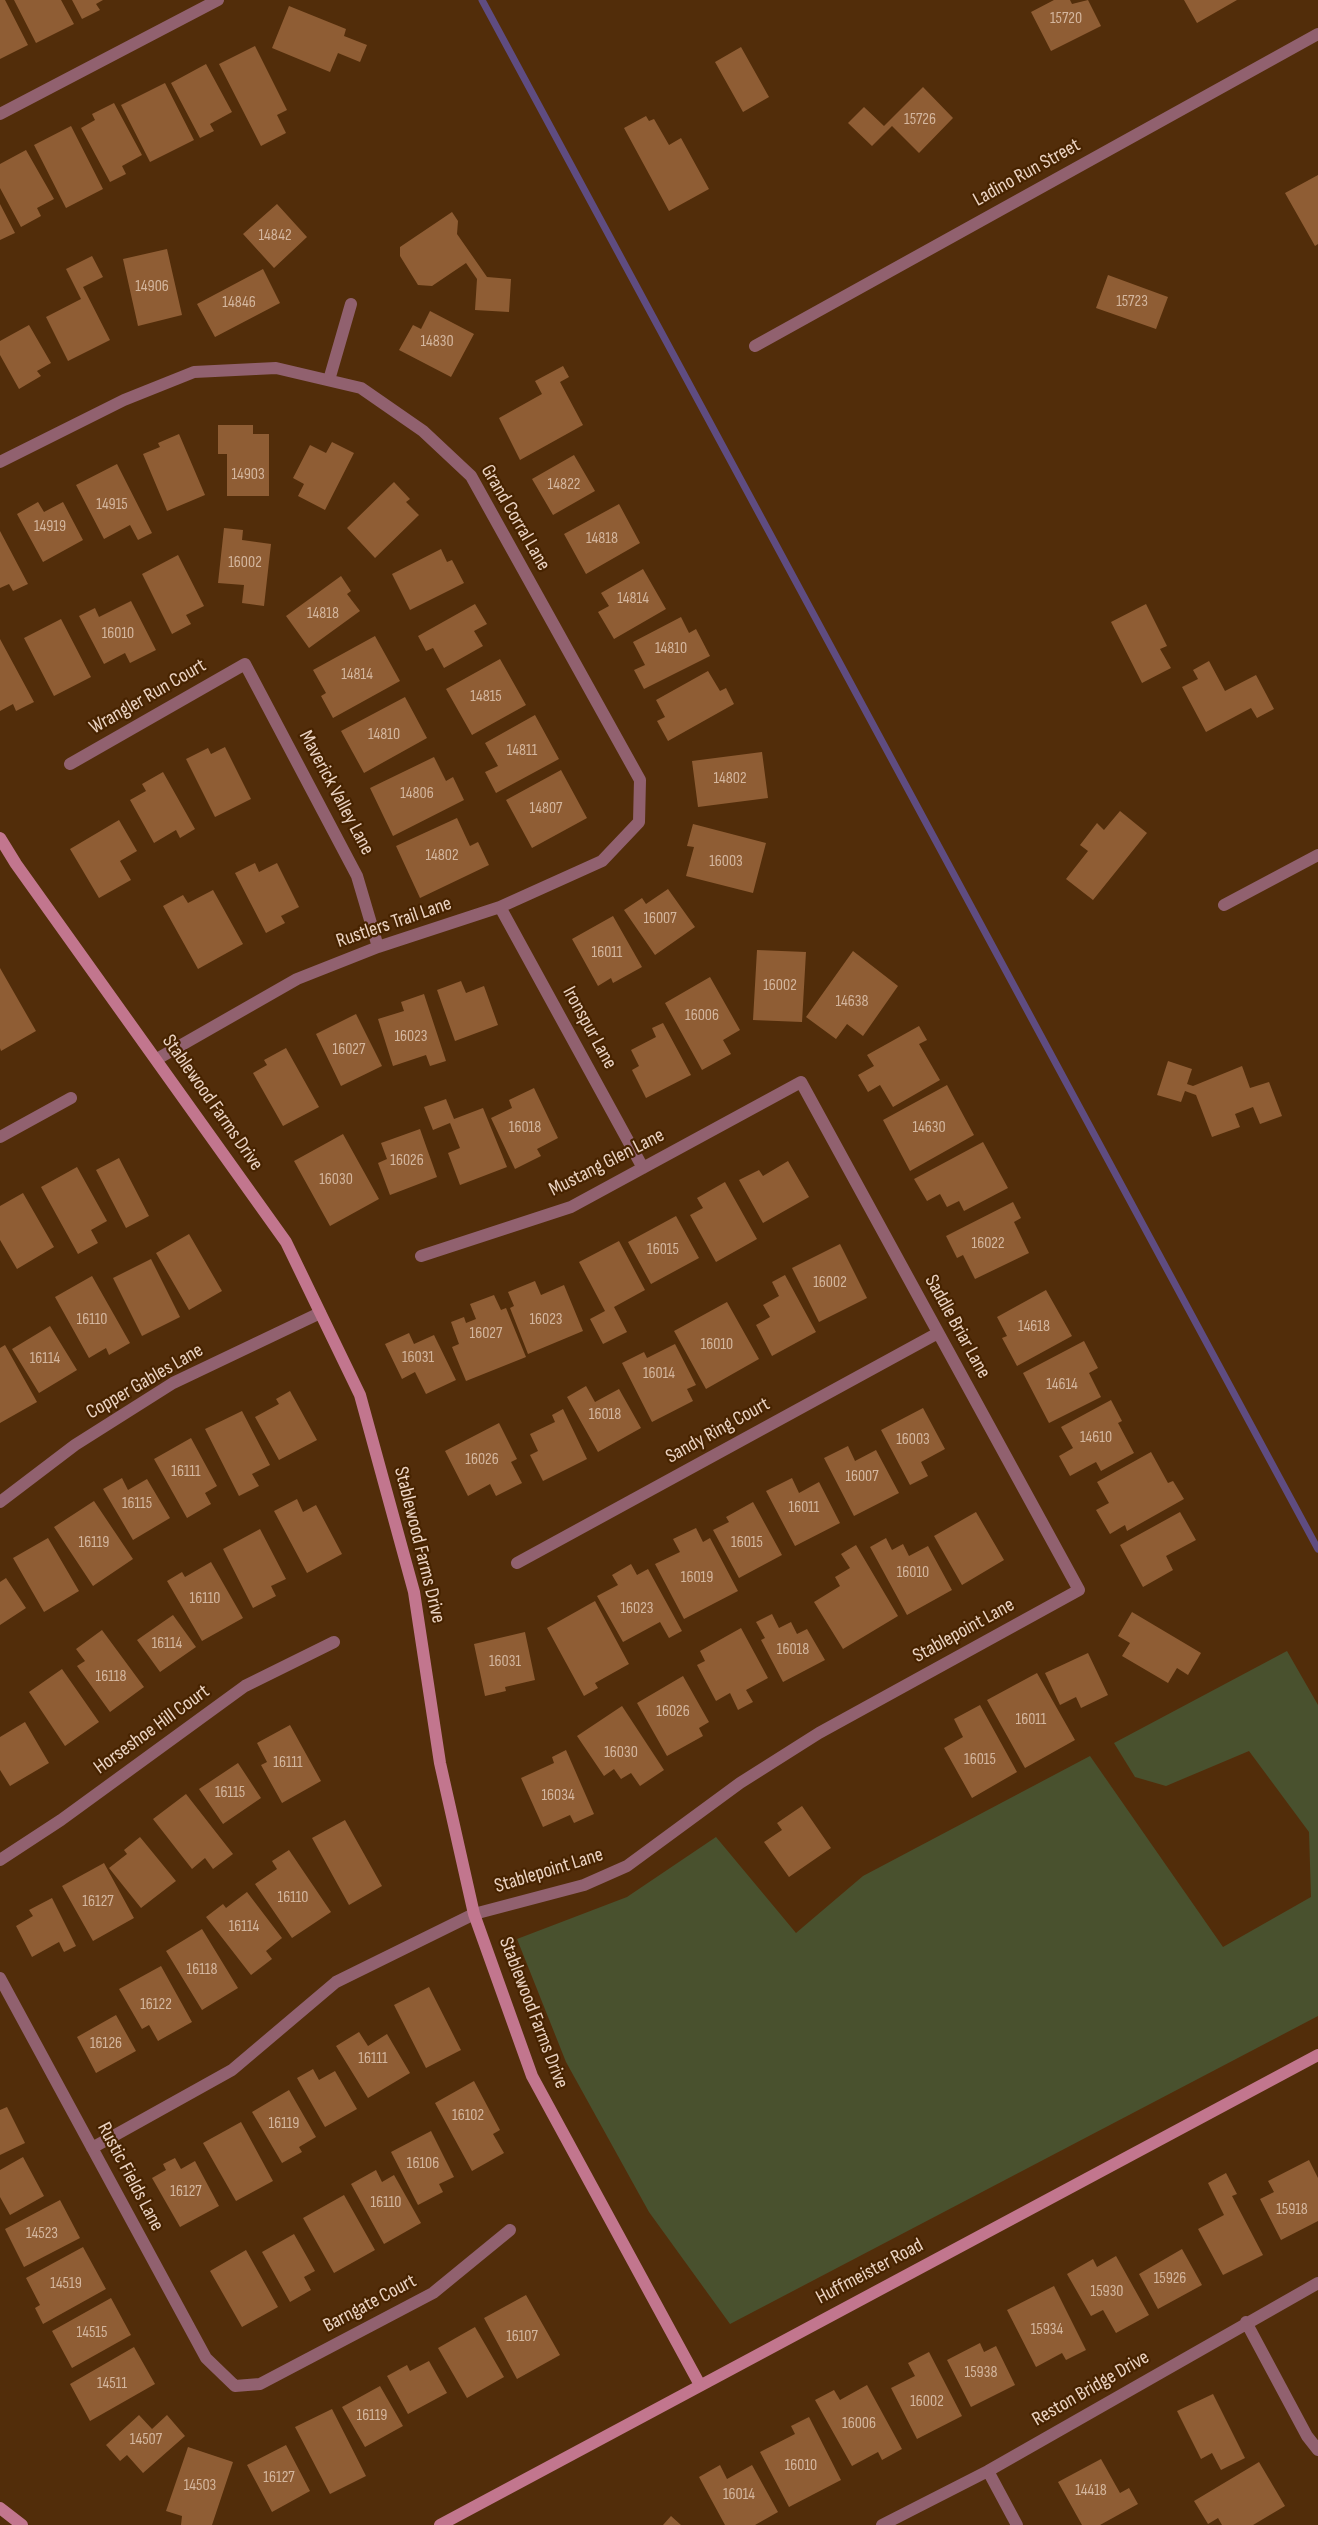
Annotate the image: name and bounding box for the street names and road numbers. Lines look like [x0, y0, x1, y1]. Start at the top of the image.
street label: Ladino Run Street [969, 134, 1085, 212]
street label: Grand Corral Lane [475, 461, 555, 575]
street label: Wrangler Run Court [85, 654, 211, 740]
street label: Maverick Valley Lane [293, 727, 379, 859]
street label: Rustlers Trail Lane [333, 892, 455, 954]
street label: Ironspur Lane [557, 982, 621, 1074]
street label: Stablewood Farms Drive [156, 1030, 268, 1176]
street label: Mustang Glen Lane [545, 1124, 669, 1202]
street label: Saddle Briar Lane [919, 1271, 995, 1383]
street label: Copper Gables Lane [82, 1339, 208, 1425]
street label: Sandy Ring Court [662, 1393, 774, 1469]
street label: Stablewood Farms Drive [388, 1464, 450, 1626]
street label: Stablepoint Lane [909, 1593, 1019, 1669]
street label: Horseshoe Hill Court [89, 1680, 215, 1780]
street label: Stablepoint Lane [492, 1843, 606, 1899]
street label: Stablewood Farms Drive [493, 1934, 573, 2092]
street label: Rustic Fields Lane [91, 2119, 169, 2235]
street label: Huffmeister Road [812, 2234, 928, 2310]
street label: Barngate Court [319, 2270, 421, 2338]
street label: Reston Bridge Drive [1028, 2346, 1154, 2432]

